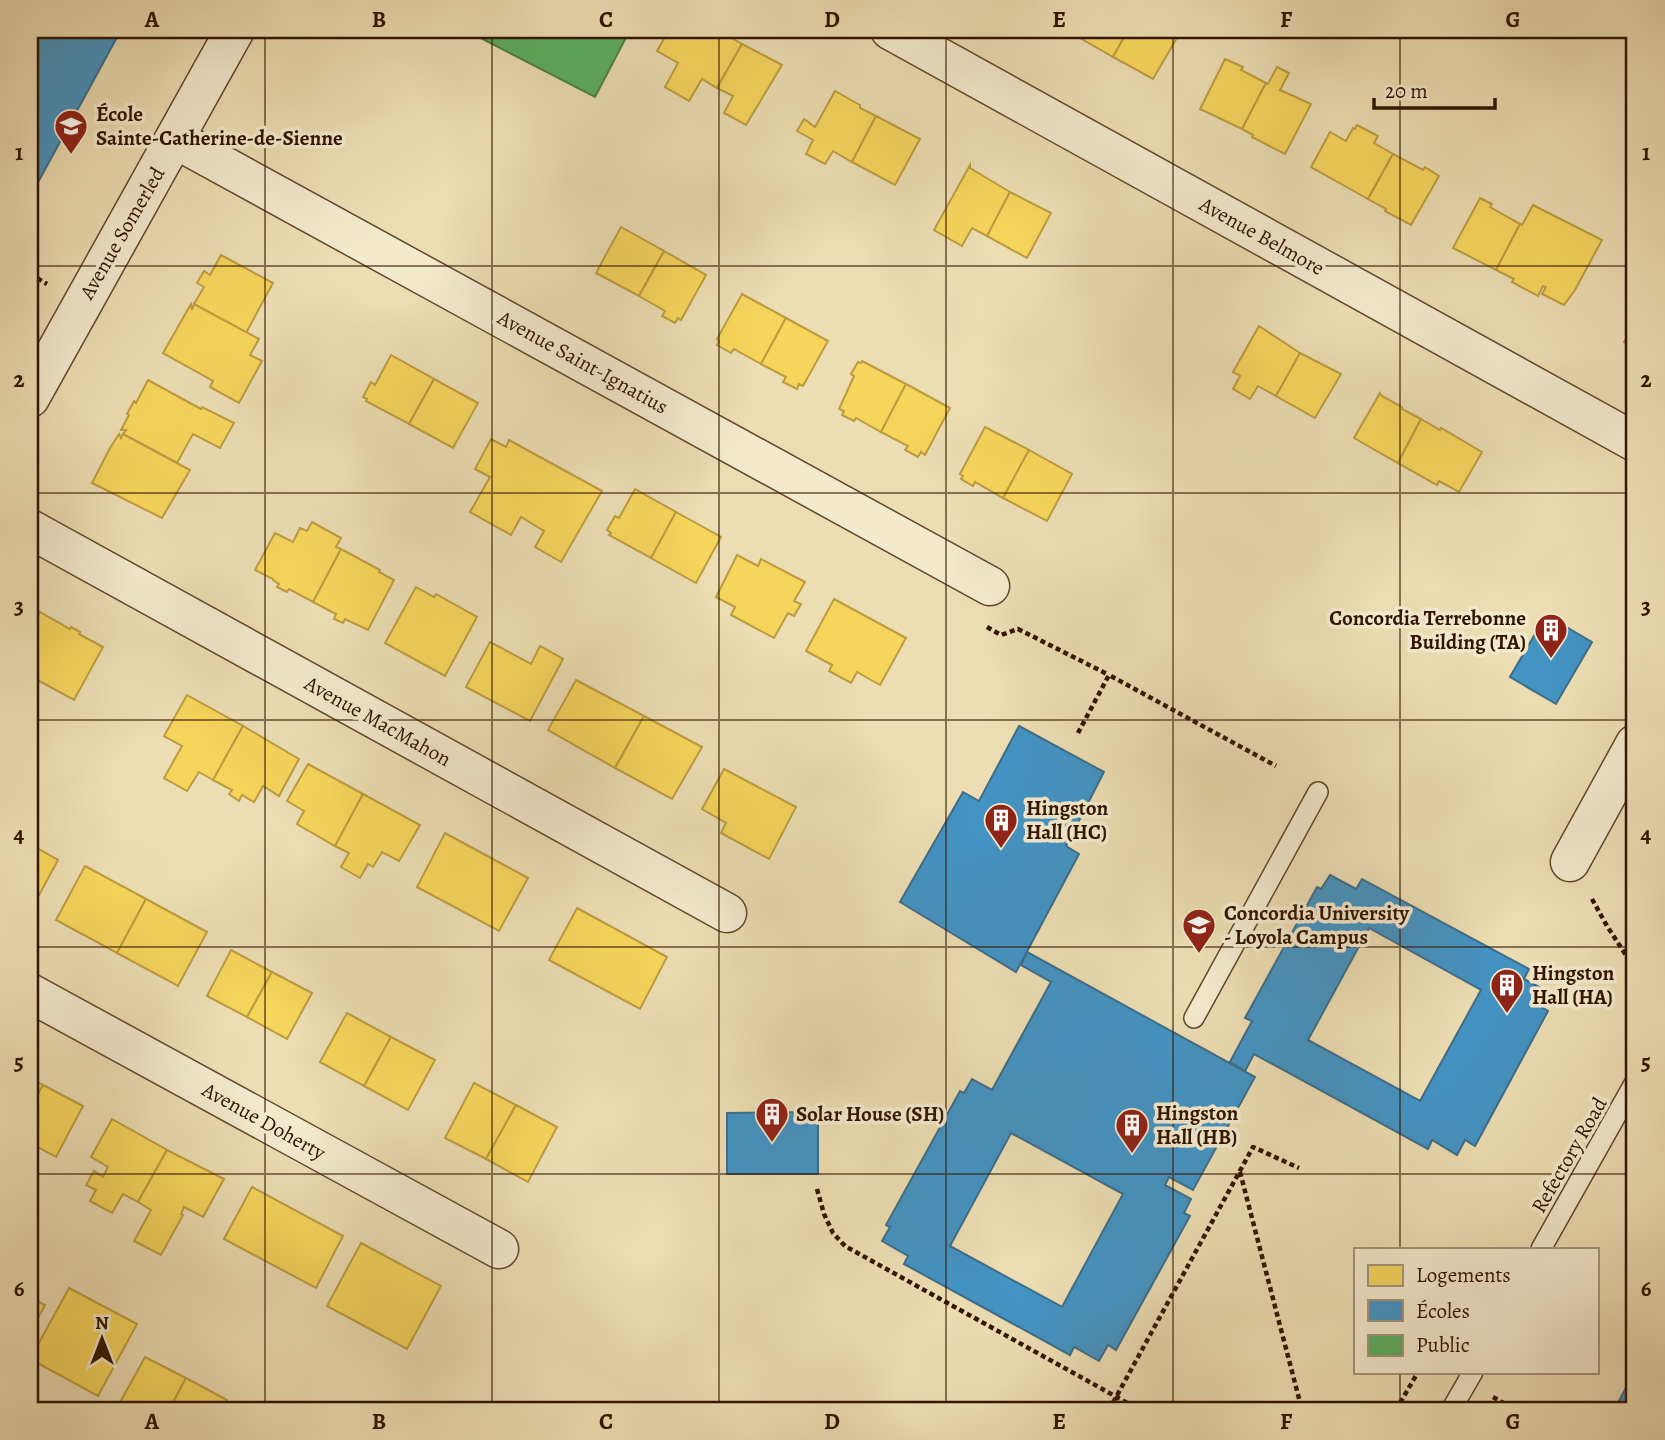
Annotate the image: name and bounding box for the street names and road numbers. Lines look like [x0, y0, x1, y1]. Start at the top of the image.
street label: Avenue Somerled [72, 161, 172, 305]
street label: Avenue Belmore [1194, 190, 1329, 282]
street label: Avenue Saint-Ignatius [492, 303, 673, 420]
street label: Avenue MacMahon [299, 669, 456, 773]
street label: Avenue Doherty [196, 1075, 331, 1167]
street label: Refectory Road [1525, 1091, 1614, 1218]

